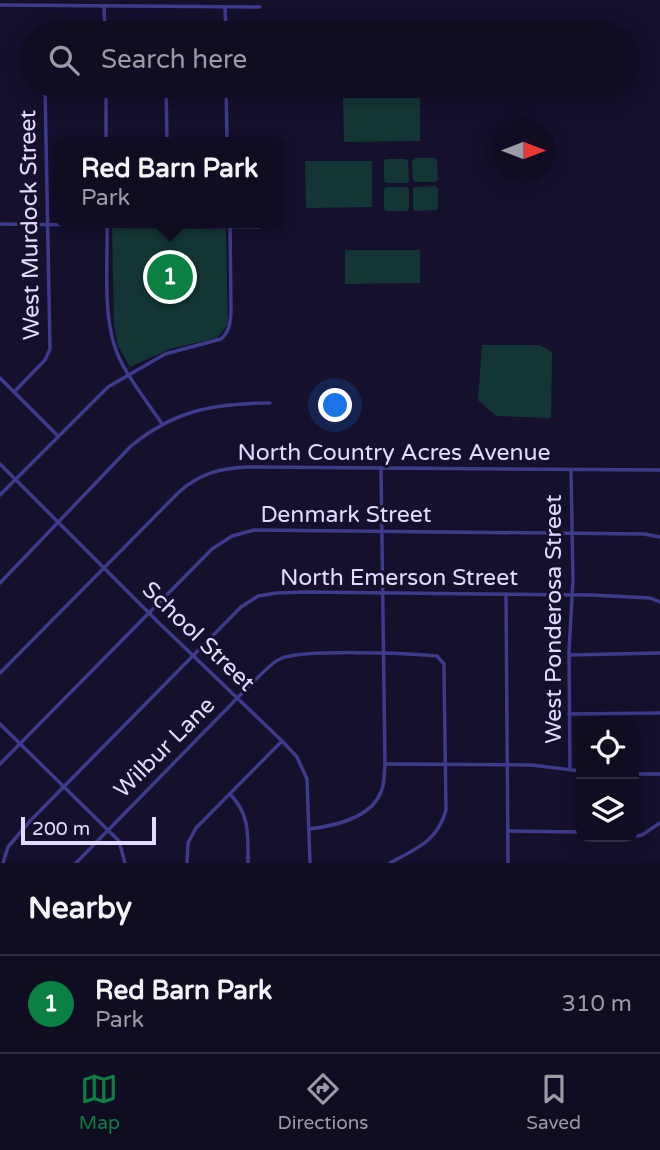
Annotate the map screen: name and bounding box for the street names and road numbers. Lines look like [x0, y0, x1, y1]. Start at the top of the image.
street label: West Murdock Street [14, 109, 46, 340]
street label: North Country Acres Avenue [238, 439, 550, 467]
street label: West Ponderosa Street [540, 494, 568, 744]
street label: Denmark Street [261, 501, 432, 529]
street label: North Emerson Street [280, 564, 518, 592]
street label: School Street [136, 576, 261, 698]
street label: Wilbur Lane [108, 691, 221, 804]

